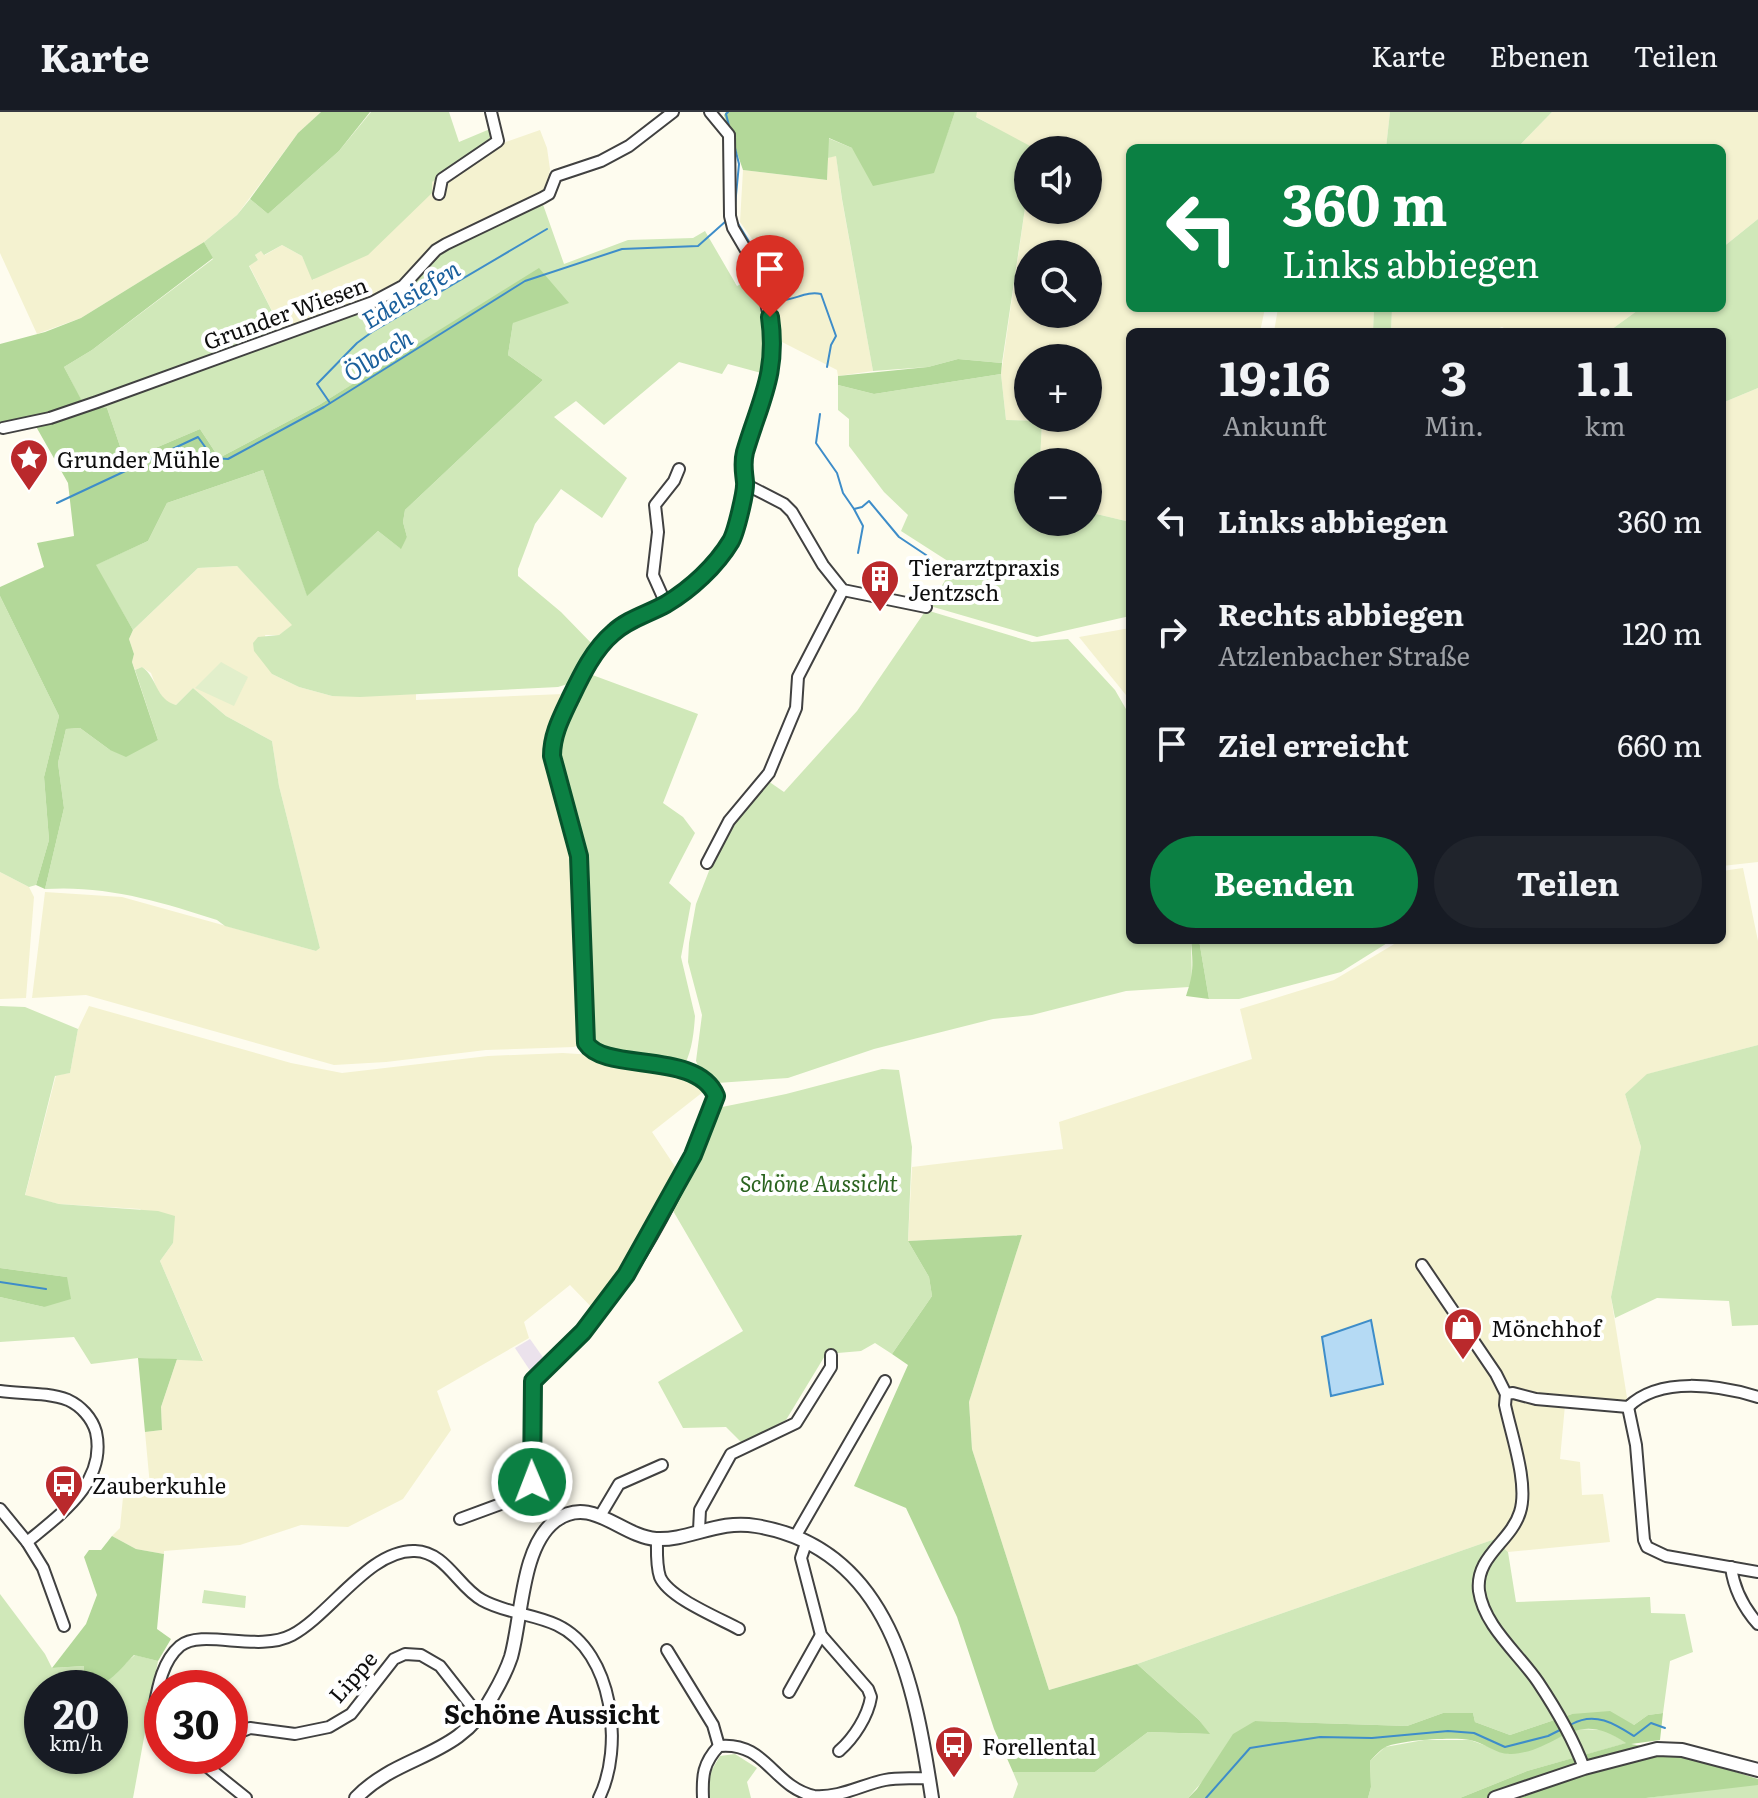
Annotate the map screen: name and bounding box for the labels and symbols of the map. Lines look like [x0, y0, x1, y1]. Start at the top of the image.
pin [736, 235, 804, 317]
water label: Edelsiefen [354, 250, 466, 336]
street label: Grunder Wiesen [198, 267, 372, 357]
water label: Ölbach [336, 319, 418, 389]
place icon: Grunder Mühle [8, 437, 50, 492]
place label: Grunder Mühle [57, 442, 220, 475]
place label: Tierarztpraxis Jentzsch [908, 550, 1059, 608]
building icon: Tierarztpraxis Jentzsch [859, 558, 901, 613]
park label: Schöne Aussicht [740, 1166, 898, 1199]
shop icon: Mönchhof [1442, 1306, 1484, 1361]
place label: Mönchhof [1491, 1311, 1602, 1344]
position arrow [490, 1440, 574, 1524]
bus stop icon: Zauberkuhle [43, 1463, 85, 1518]
place label: Zauberkuhle [92, 1468, 226, 1501]
street label: Lippe [320, 1643, 384, 1709]
speed limit sign: 30 [144, 1670, 248, 1774]
district label: Schöne Aussicht [444, 1693, 661, 1732]
bus stop icon: Forellental [933, 1724, 975, 1779]
place label: Forellental [982, 1729, 1096, 1762]

